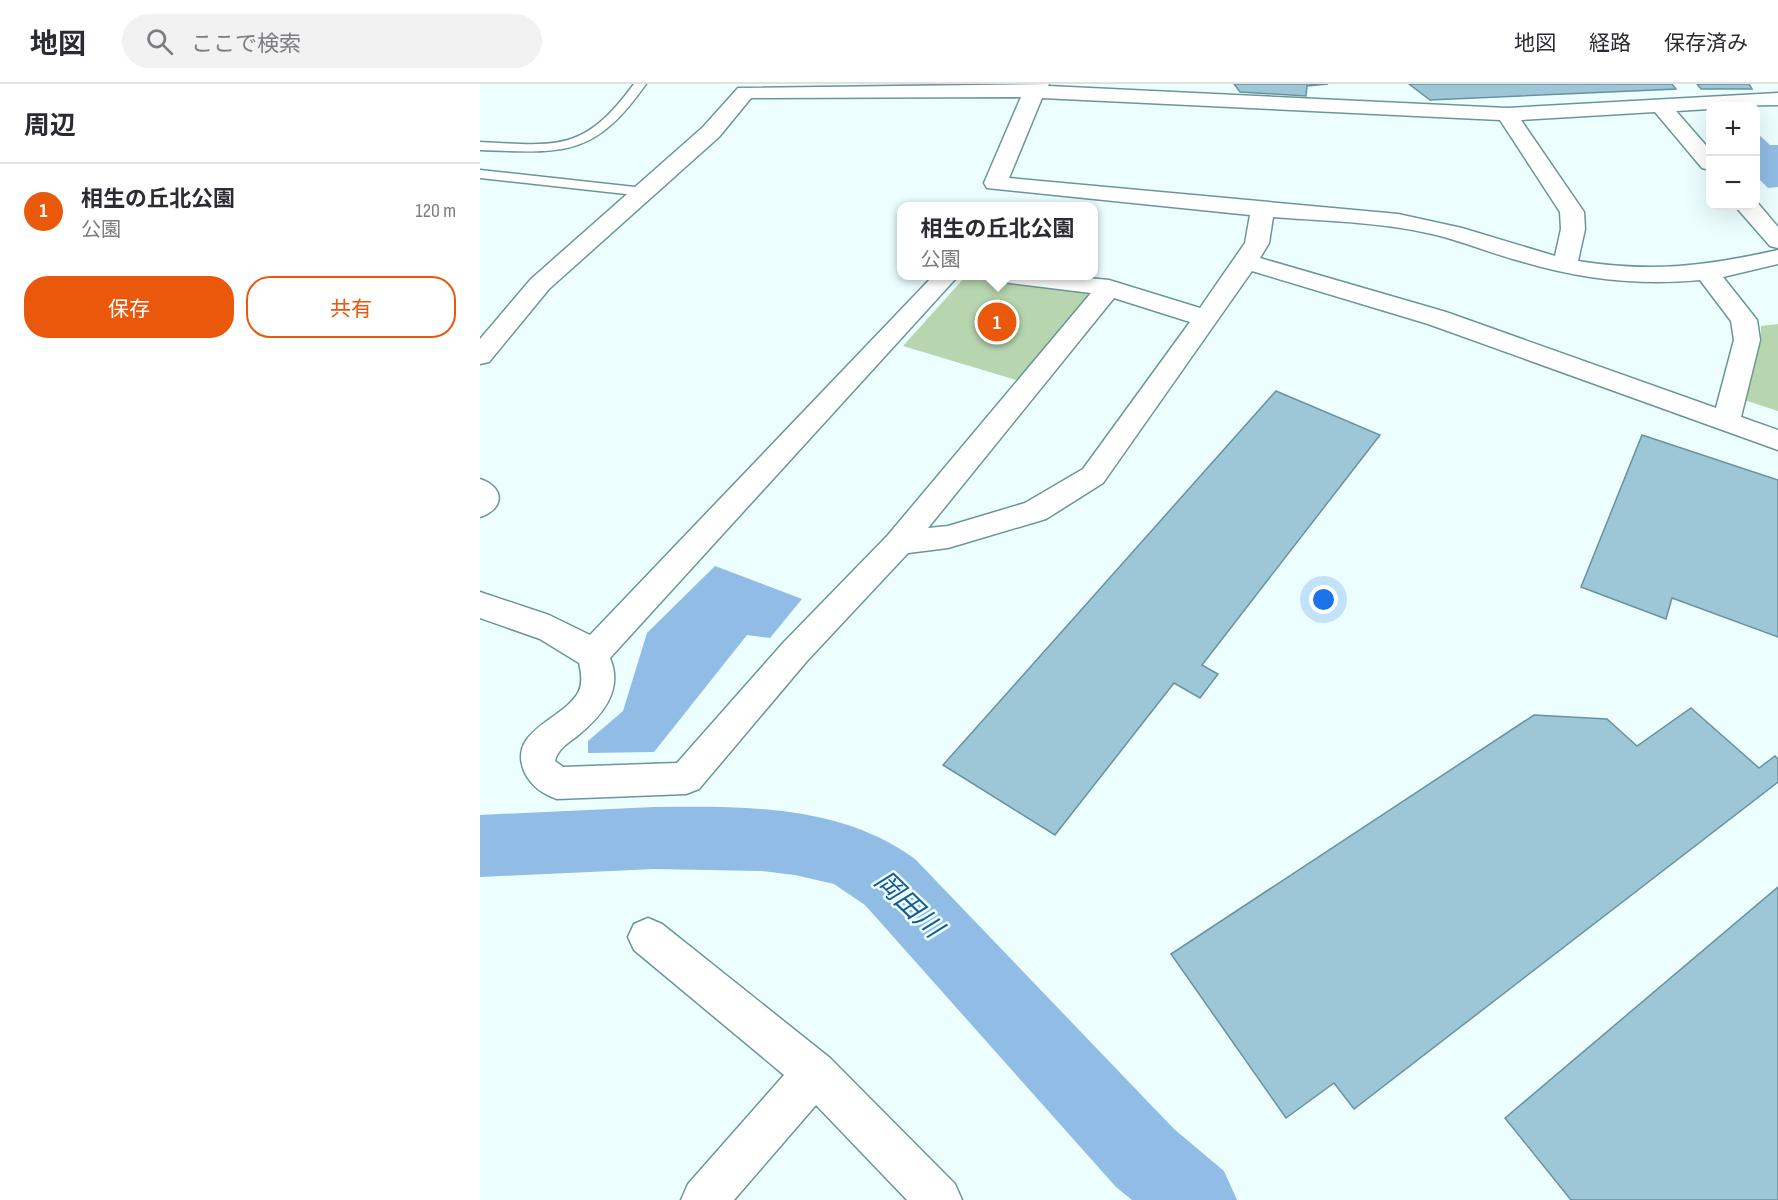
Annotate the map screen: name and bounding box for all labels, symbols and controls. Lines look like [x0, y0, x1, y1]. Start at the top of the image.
search box [122, 14, 542, 68]
icon: search [143, 25, 176, 58]
text: 地図 [30, 28, 86, 61]
text: ここで検索 [191, 31, 301, 58]
text: 地図 [1514, 31, 1556, 56]
text: 経路 [1589, 31, 1631, 56]
text: 保存済み [1664, 31, 1748, 56]
map controls [1706, 102, 1760, 210]
button: + [1706, 102, 1760, 156]
text: 周辺 [24, 111, 76, 142]
button: − [1706, 156, 1760, 210]
text: 相生の丘北公園 [81, 186, 235, 213]
text: 1 [40, 199, 47, 223]
text: 120 m [416, 199, 456, 223]
popup [897, 202, 1098, 280]
text: 相生の丘北公園 [920, 216, 1075, 243]
text: 公園 [81, 218, 121, 242]
text: 公園 [920, 248, 960, 272]
button: 保存 [24, 276, 234, 338]
button: 共有 [246, 276, 456, 338]
pin: 1 [978, 300, 1016, 344]
your location [1309, 585, 1338, 614]
water label: 岡田川 [868, 865, 950, 947]

